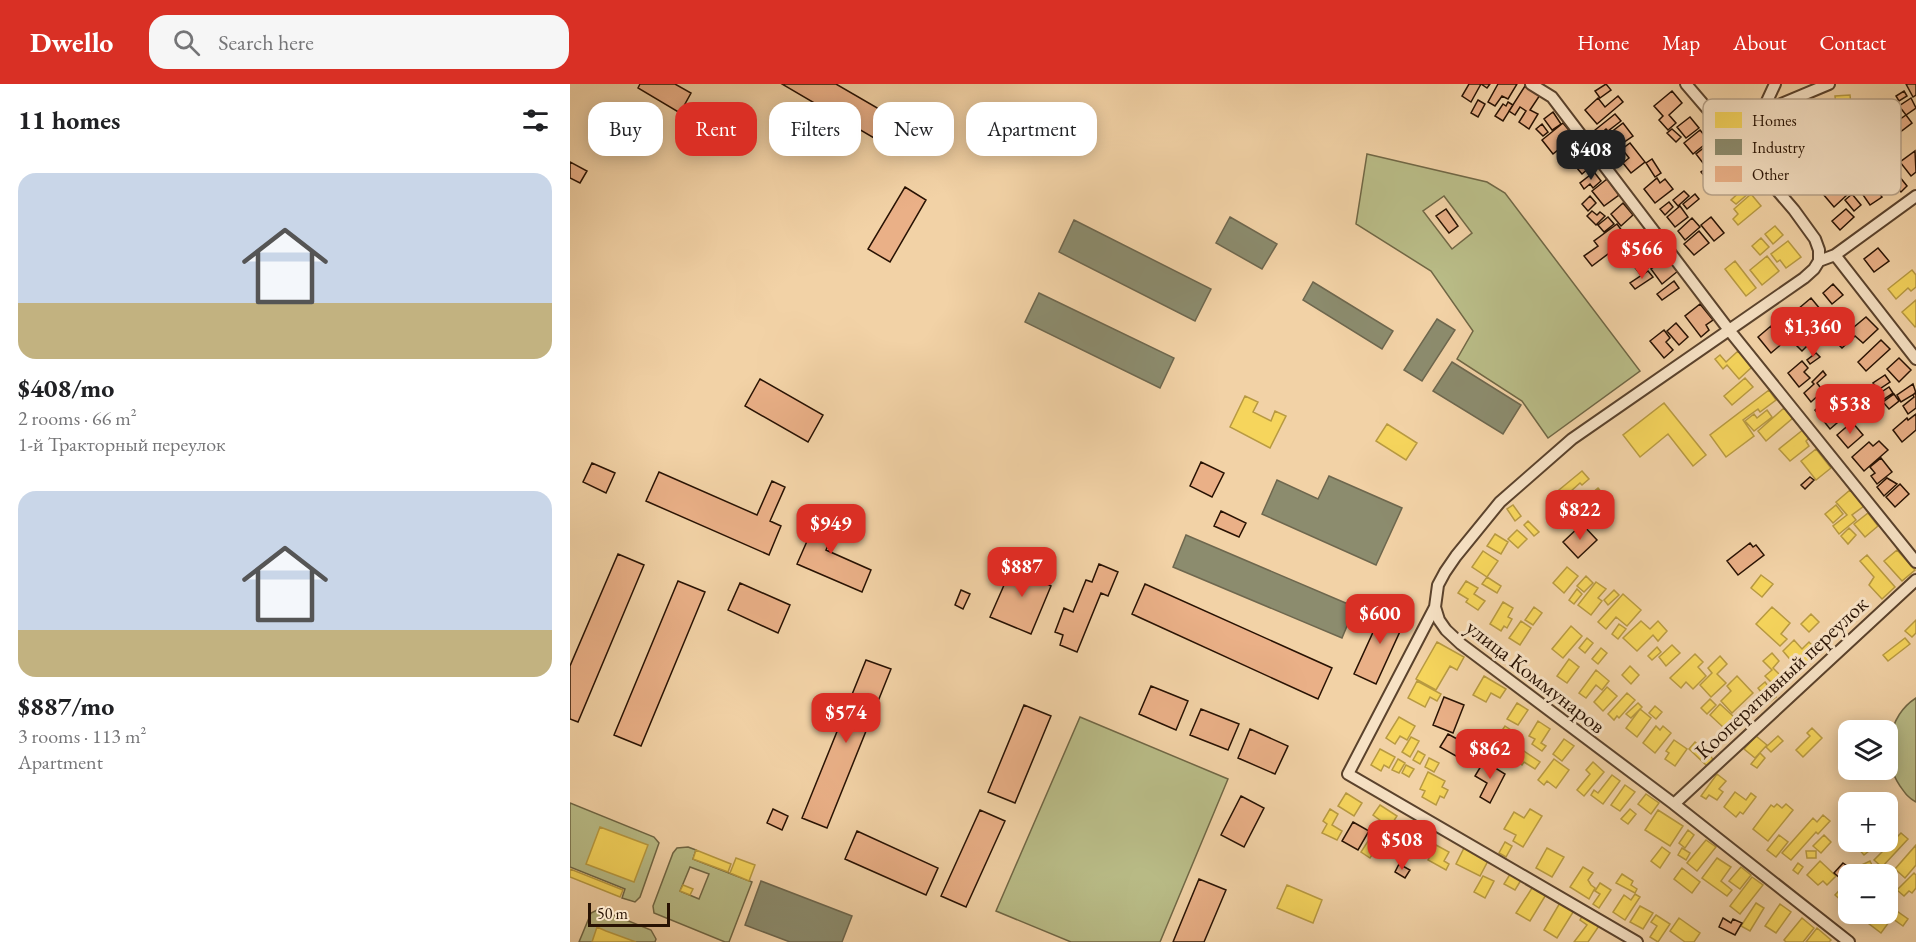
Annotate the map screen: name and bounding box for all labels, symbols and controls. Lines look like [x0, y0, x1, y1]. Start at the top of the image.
search box [149, 15, 569, 69]
text: Dwello [30, 24, 113, 60]
icon: search [170, 26, 203, 59]
text: Search here [218, 28, 314, 57]
text: Home [1577, 29, 1629, 56]
text: Map [1662, 29, 1700, 56]
text: About [1733, 29, 1786, 56]
text: Contact [1819, 29, 1886, 56]
legend [1703, 99, 1901, 195]
chip: Buy [588, 102, 663, 156]
chip: Rent [675, 102, 757, 156]
chip: Filters [769, 102, 861, 156]
chip: New [873, 102, 954, 156]
chip: Apartment [966, 102, 1097, 156]
text: 11 homes [18, 103, 120, 137]
icon: filters [519, 104, 552, 137]
text: Homes [1752, 110, 1797, 131]
pin: $408 [1555, 130, 1627, 181]
text: $408 [1571, 136, 1611, 162]
text: Industry [1752, 137, 1806, 158]
text: Other [1752, 164, 1790, 185]
icon: home [231, 212, 339, 320]
pin: $566 [1606, 229, 1678, 280]
text: $566 [1622, 235, 1662, 261]
pin: $1,360 [1764, 307, 1862, 358]
text: $1,360 [1785, 313, 1841, 339]
text: $408/mo [18, 371, 114, 405]
pin: $538 [1814, 384, 1886, 435]
text: $538 [1830, 390, 1870, 416]
text: 2 rooms · 66 m² [18, 405, 137, 431]
text: 1-й Тракторный переулок [18, 431, 226, 457]
pin: $822 [1544, 490, 1616, 541]
text: $822 [1560, 496, 1600, 522]
pin: $949 [795, 504, 867, 555]
text: $949 [811, 510, 851, 536]
icon: home [231, 530, 339, 638]
pin: $887 [986, 547, 1058, 598]
text: $887 [1002, 553, 1042, 579]
street label: Кооперативный переулок [1688, 589, 1875, 765]
pin: $600 [1344, 594, 1416, 645]
text: $600 [1360, 600, 1400, 626]
street label: улица Коммунаров [1460, 613, 1611, 740]
text: $887/mo [18, 689, 114, 723]
pin: $574 [810, 693, 882, 744]
text: $574 [826, 699, 866, 725]
map controls [1838, 720, 1898, 924]
button: layers [1838, 720, 1898, 780]
text: 3 rooms · 113 m² [18, 723, 146, 749]
pin: $862 [1454, 729, 1526, 780]
text: $862 [1470, 735, 1510, 761]
text: Apartment [18, 749, 103, 775]
button: + [1838, 792, 1898, 852]
pin: $508 [1366, 820, 1438, 871]
text: $508 [1382, 826, 1422, 852]
button: − [1838, 864, 1898, 924]
scale bar [588, 900, 670, 928]
text: 50 m [597, 903, 628, 924]

